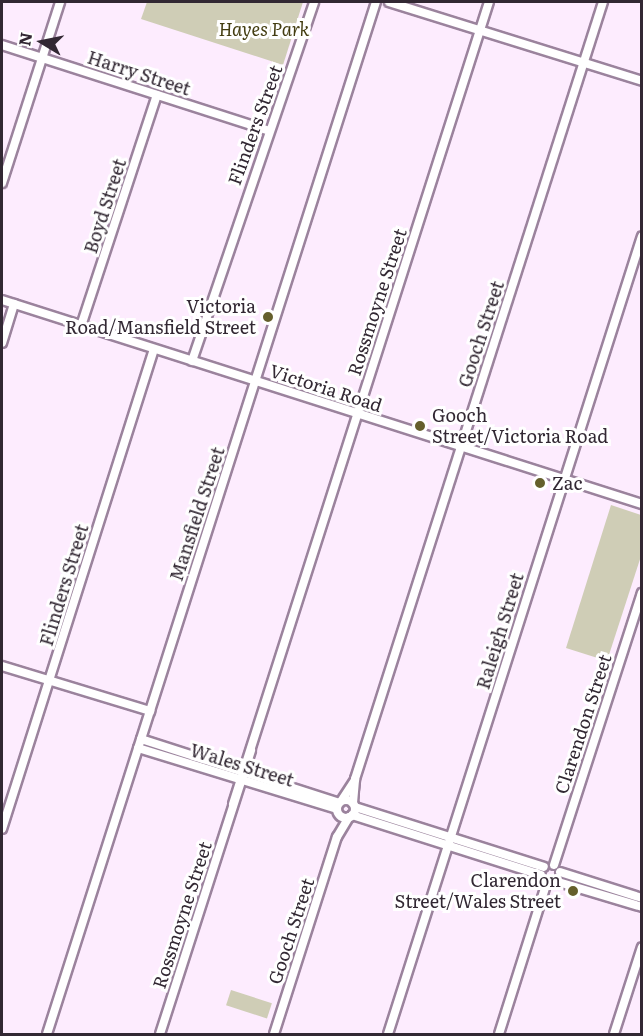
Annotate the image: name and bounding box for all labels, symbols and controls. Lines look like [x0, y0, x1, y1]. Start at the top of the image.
north arrow [12, 12, 72, 72]
park label: Hayes Park [218, 18, 310, 40]
text: N [11, 30, 37, 48]
street label: Harry Street [85, 46, 193, 100]
street label: Flinders Street [223, 62, 287, 188]
street label: Boyd Street [80, 156, 130, 256]
street label: Rossmoyne Street [343, 226, 411, 378]
street label: Gooch Street [454, 278, 508, 390]
place label: Victoria Road/Mansfield Street [65, 296, 256, 338]
marker: Victoria Road/Mansfield Street [261, 310, 275, 324]
street label: Victoria Road [267, 360, 385, 416]
place label: Gooch Street/Victoria Road [432, 405, 608, 448]
marker: Gooch Street/Victoria Road [413, 419, 427, 433]
street label: Mansfield Street [165, 444, 229, 584]
place label: Zac [552, 472, 582, 494]
marker: Zac [533, 476, 547, 490]
street label: Flinders Street [35, 521, 93, 649]
street label: Raleigh Street [472, 570, 528, 692]
street label: Clarendon Street [550, 651, 616, 797]
street label: Wales Street [188, 739, 296, 791]
street label: Rossmoyne Street [148, 839, 216, 991]
place label: Clarendon Street/Wales Street [395, 870, 561, 912]
street label: Gooch Street [264, 875, 318, 987]
marker: Clarendon Street/Wales Street [566, 884, 580, 898]

